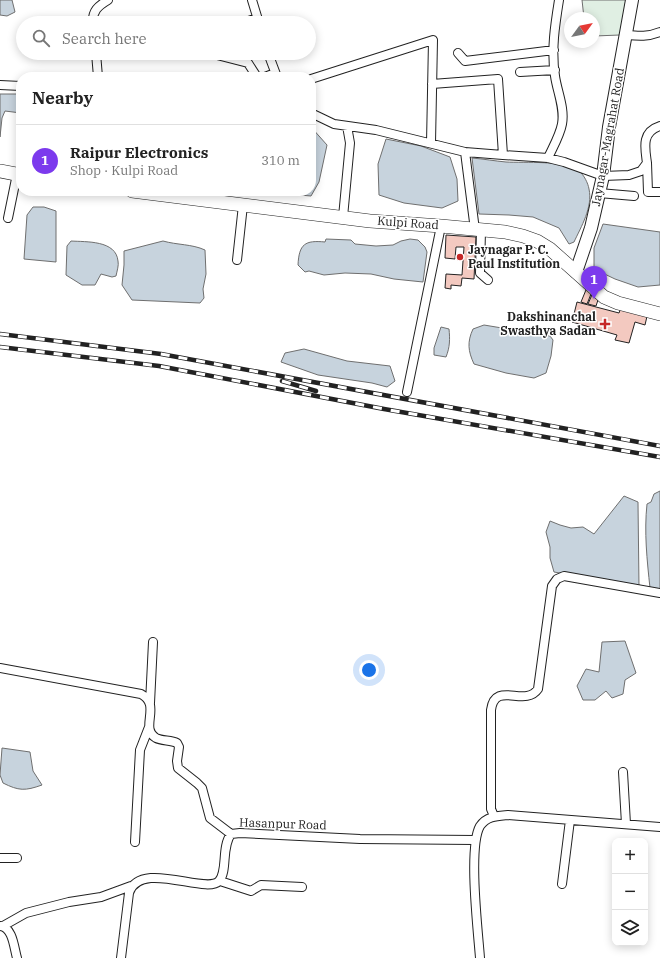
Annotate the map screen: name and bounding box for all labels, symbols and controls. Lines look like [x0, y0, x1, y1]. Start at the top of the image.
north arrow [564, 12, 600, 48]
search box [16, 16, 316, 60]
icon: search [30, 27, 52, 49]
text: Search here [62, 29, 147, 48]
street label: Jaynagar-Magrahat Road [588, 67, 627, 207]
text: Nearby [32, 87, 93, 109]
text: Raipur Electronics [70, 143, 208, 162]
text: 1 [41, 152, 49, 169]
text: 310 m [261, 152, 300, 169]
text: Shop · Kulpi Road [70, 162, 178, 179]
street label: Kulpi Road [377, 213, 439, 232]
place label: Jaynagar P. C. Paul Institution [468, 242, 560, 271]
marker: Jaynagar P. C. Paul Institution [455, 252, 465, 262]
pin: 1 [581, 266, 607, 299]
place label: Dakshinanchal Swasthya Sadan [500, 309, 596, 338]
marker: Dakshinanchal Swasthya Sadan [599, 318, 611, 330]
your location [359, 660, 379, 680]
street label: Hasanpur Road [239, 814, 327, 833]
map controls [612, 838, 648, 946]
button: + [612, 838, 648, 874]
button: − [612, 874, 648, 910]
button: layers [612, 910, 648, 946]

